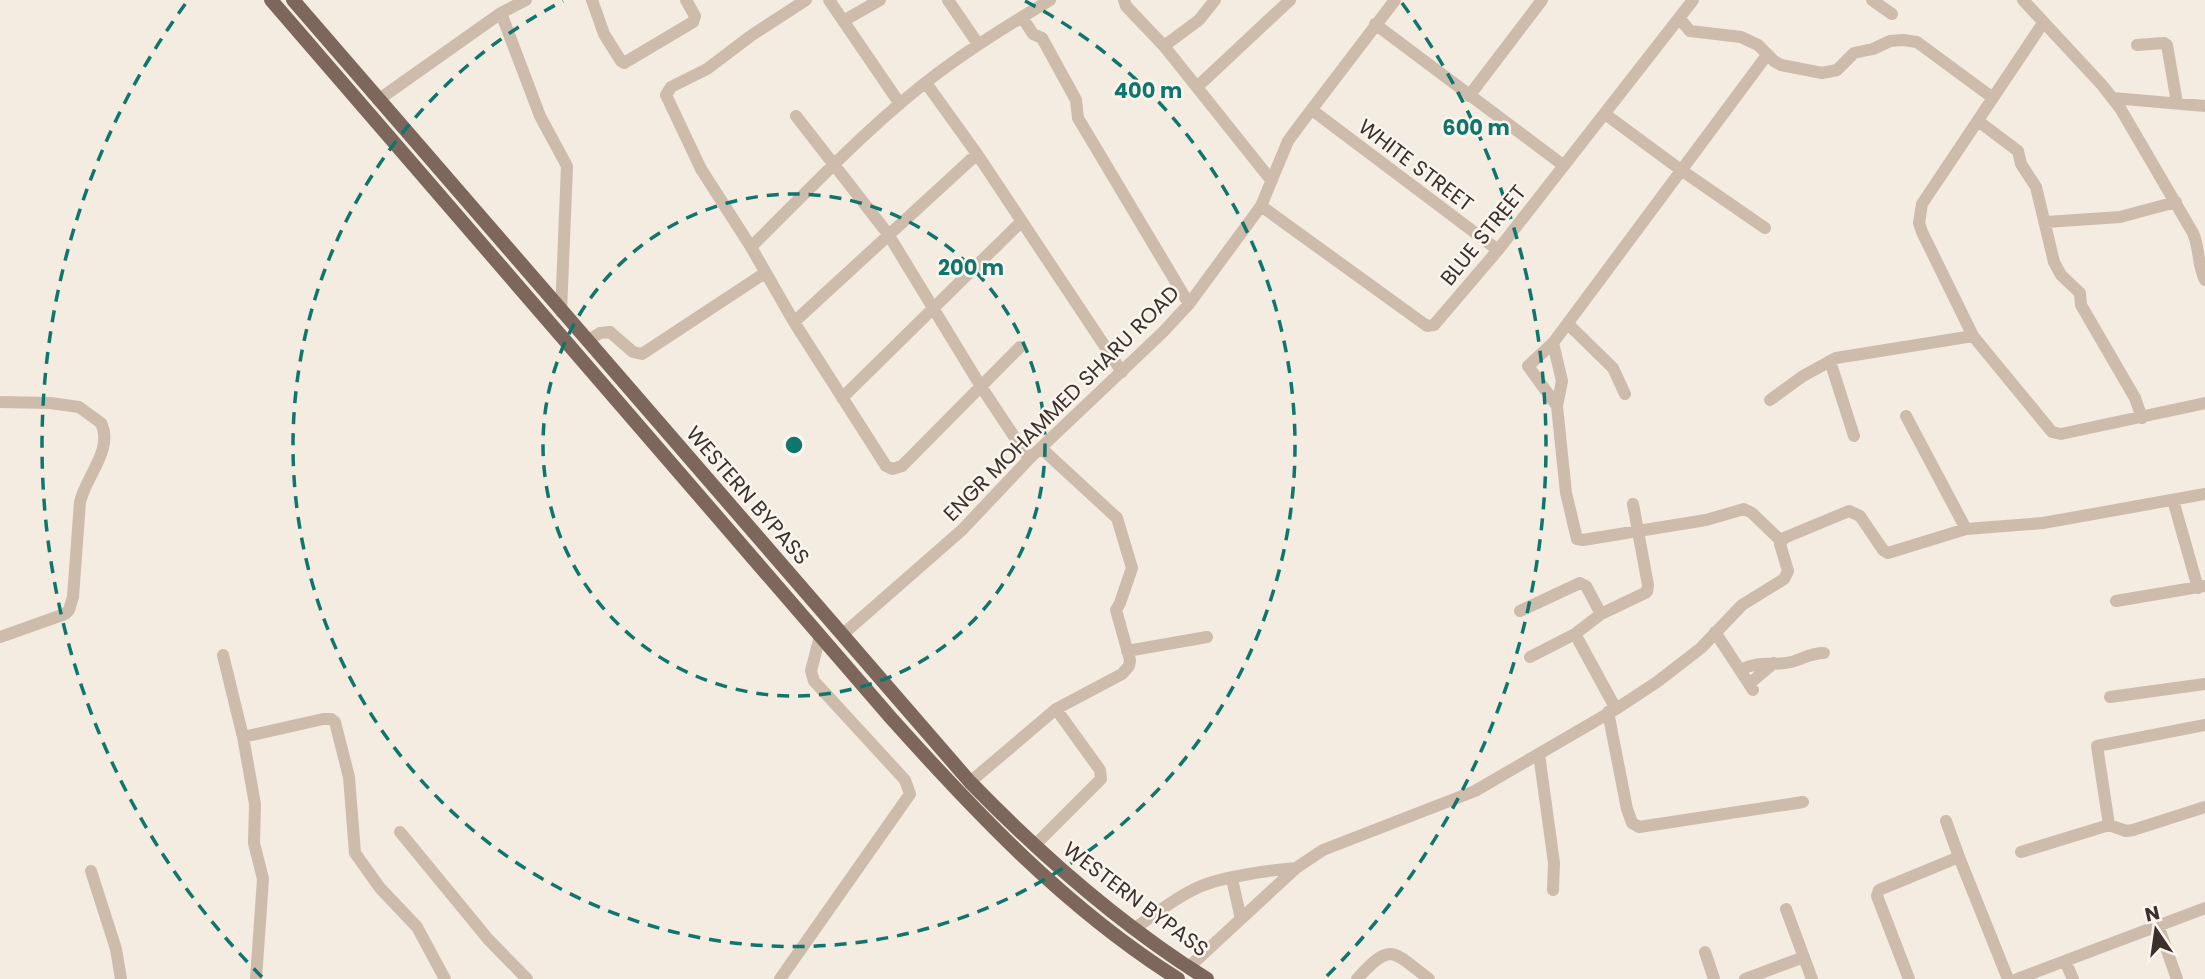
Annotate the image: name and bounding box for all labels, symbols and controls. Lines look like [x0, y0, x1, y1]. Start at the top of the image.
text: 400 m [1114, 76, 1182, 105]
street label: WHITE STREET [1352, 112, 1480, 218]
text: 600 m [1442, 113, 1510, 142]
street label: BLUE STREET [1433, 179, 1533, 291]
text: 200 m [938, 253, 1004, 282]
street label: ENGR MOHAMMED SHARU ROAD [937, 279, 1185, 527]
street label: WESTERN BYPASS [680, 419, 816, 571]
centre of rings [782, 433, 806, 457]
street label: WESTERN BYPASS [1057, 835, 1215, 963]
north arrow [2121, 895, 2191, 965]
text: N [2142, 899, 2162, 929]

